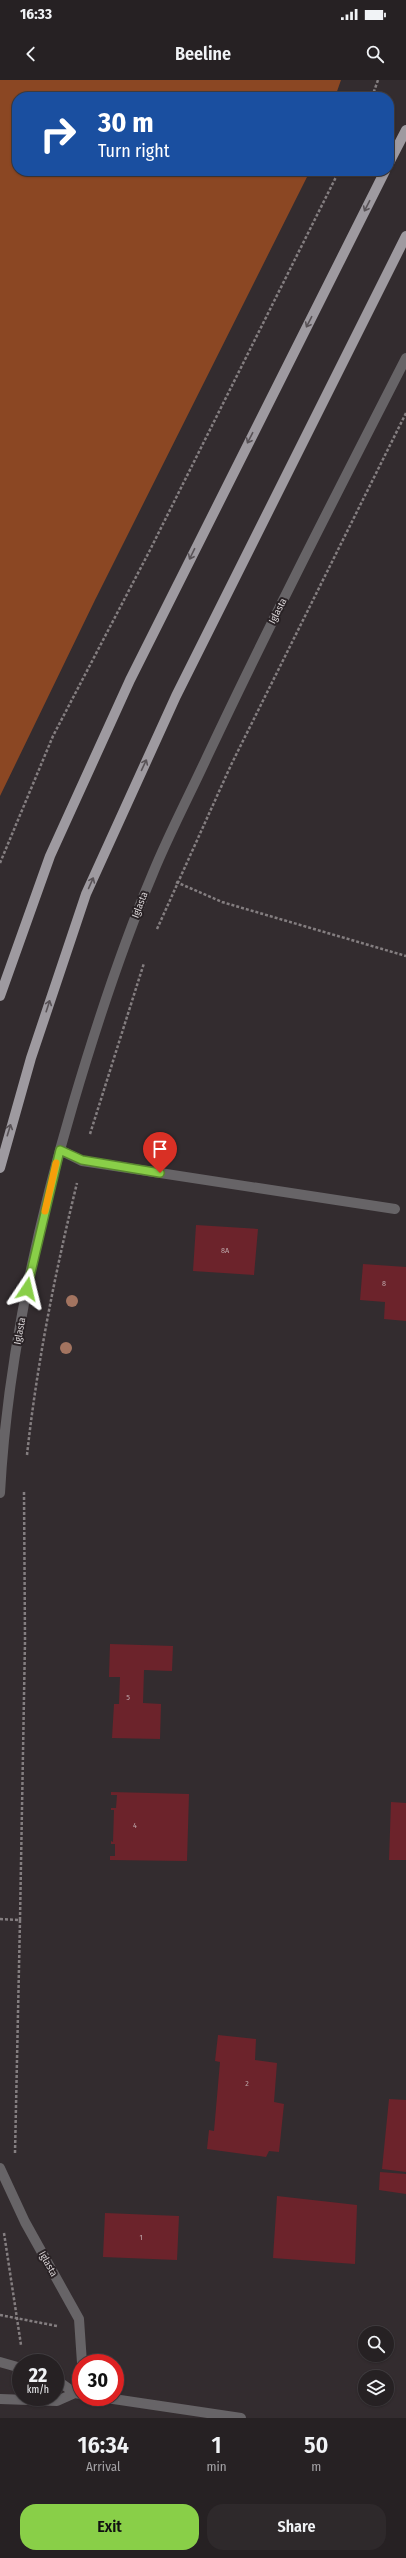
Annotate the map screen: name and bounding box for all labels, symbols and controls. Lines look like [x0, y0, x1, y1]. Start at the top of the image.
text: 16:33 [20, 5, 52, 23]
icon: back [20, 43, 42, 65]
text: Beeline [175, 43, 231, 65]
icon: search [364, 43, 386, 65]
text: 30 m [98, 106, 154, 139]
icon: right [32, 108, 84, 160]
text: Turn right [98, 140, 170, 162]
one-way arrow [363, 200, 371, 212]
one-way arrow [305, 316, 312, 328]
one-way arrow [246, 432, 253, 444]
one-way arrow [188, 548, 195, 560]
street label: Iglasta [266, 596, 290, 626]
one-way arrow [141, 759, 148, 771]
one-way arrow [88, 878, 95, 890]
street label: Iglasta [130, 890, 150, 920]
one-way arrow [45, 1000, 52, 1013]
one-way arrow [6, 1124, 13, 1137]
pin [143, 1132, 177, 1173]
icon: arrive [149, 1138, 171, 1160]
house number: 8A [221, 1246, 230, 1255]
position arrow [6, 1268, 48, 1310]
house number: 8 [382, 1279, 386, 1288]
street label: Iglasta [12, 1317, 28, 1345]
house number: 5 [126, 1693, 130, 1702]
house number: 4 [133, 1821, 137, 1830]
house number: 2 [245, 2079, 249, 2088]
house number: 1 [139, 2233, 143, 2242]
street label: Iglasta [36, 2249, 60, 2279]
map controls [358, 2326, 394, 2406]
button: search [358, 2326, 394, 2362]
speed limit sign: 30 [72, 2354, 124, 2406]
text: 22 [29, 2363, 47, 2387]
button: layers [358, 2370, 394, 2406]
text: km/h [27, 2384, 49, 2396]
text: 16:34 [77, 2431, 129, 2459]
text: 1 [211, 2431, 221, 2459]
text: 50 [304, 2431, 329, 2459]
text: Arrival [86, 2459, 120, 2474]
text: min [206, 2459, 227, 2474]
text: m [311, 2459, 321, 2474]
button: Exit [20, 2504, 199, 2550]
button: Share [207, 2504, 386, 2550]

